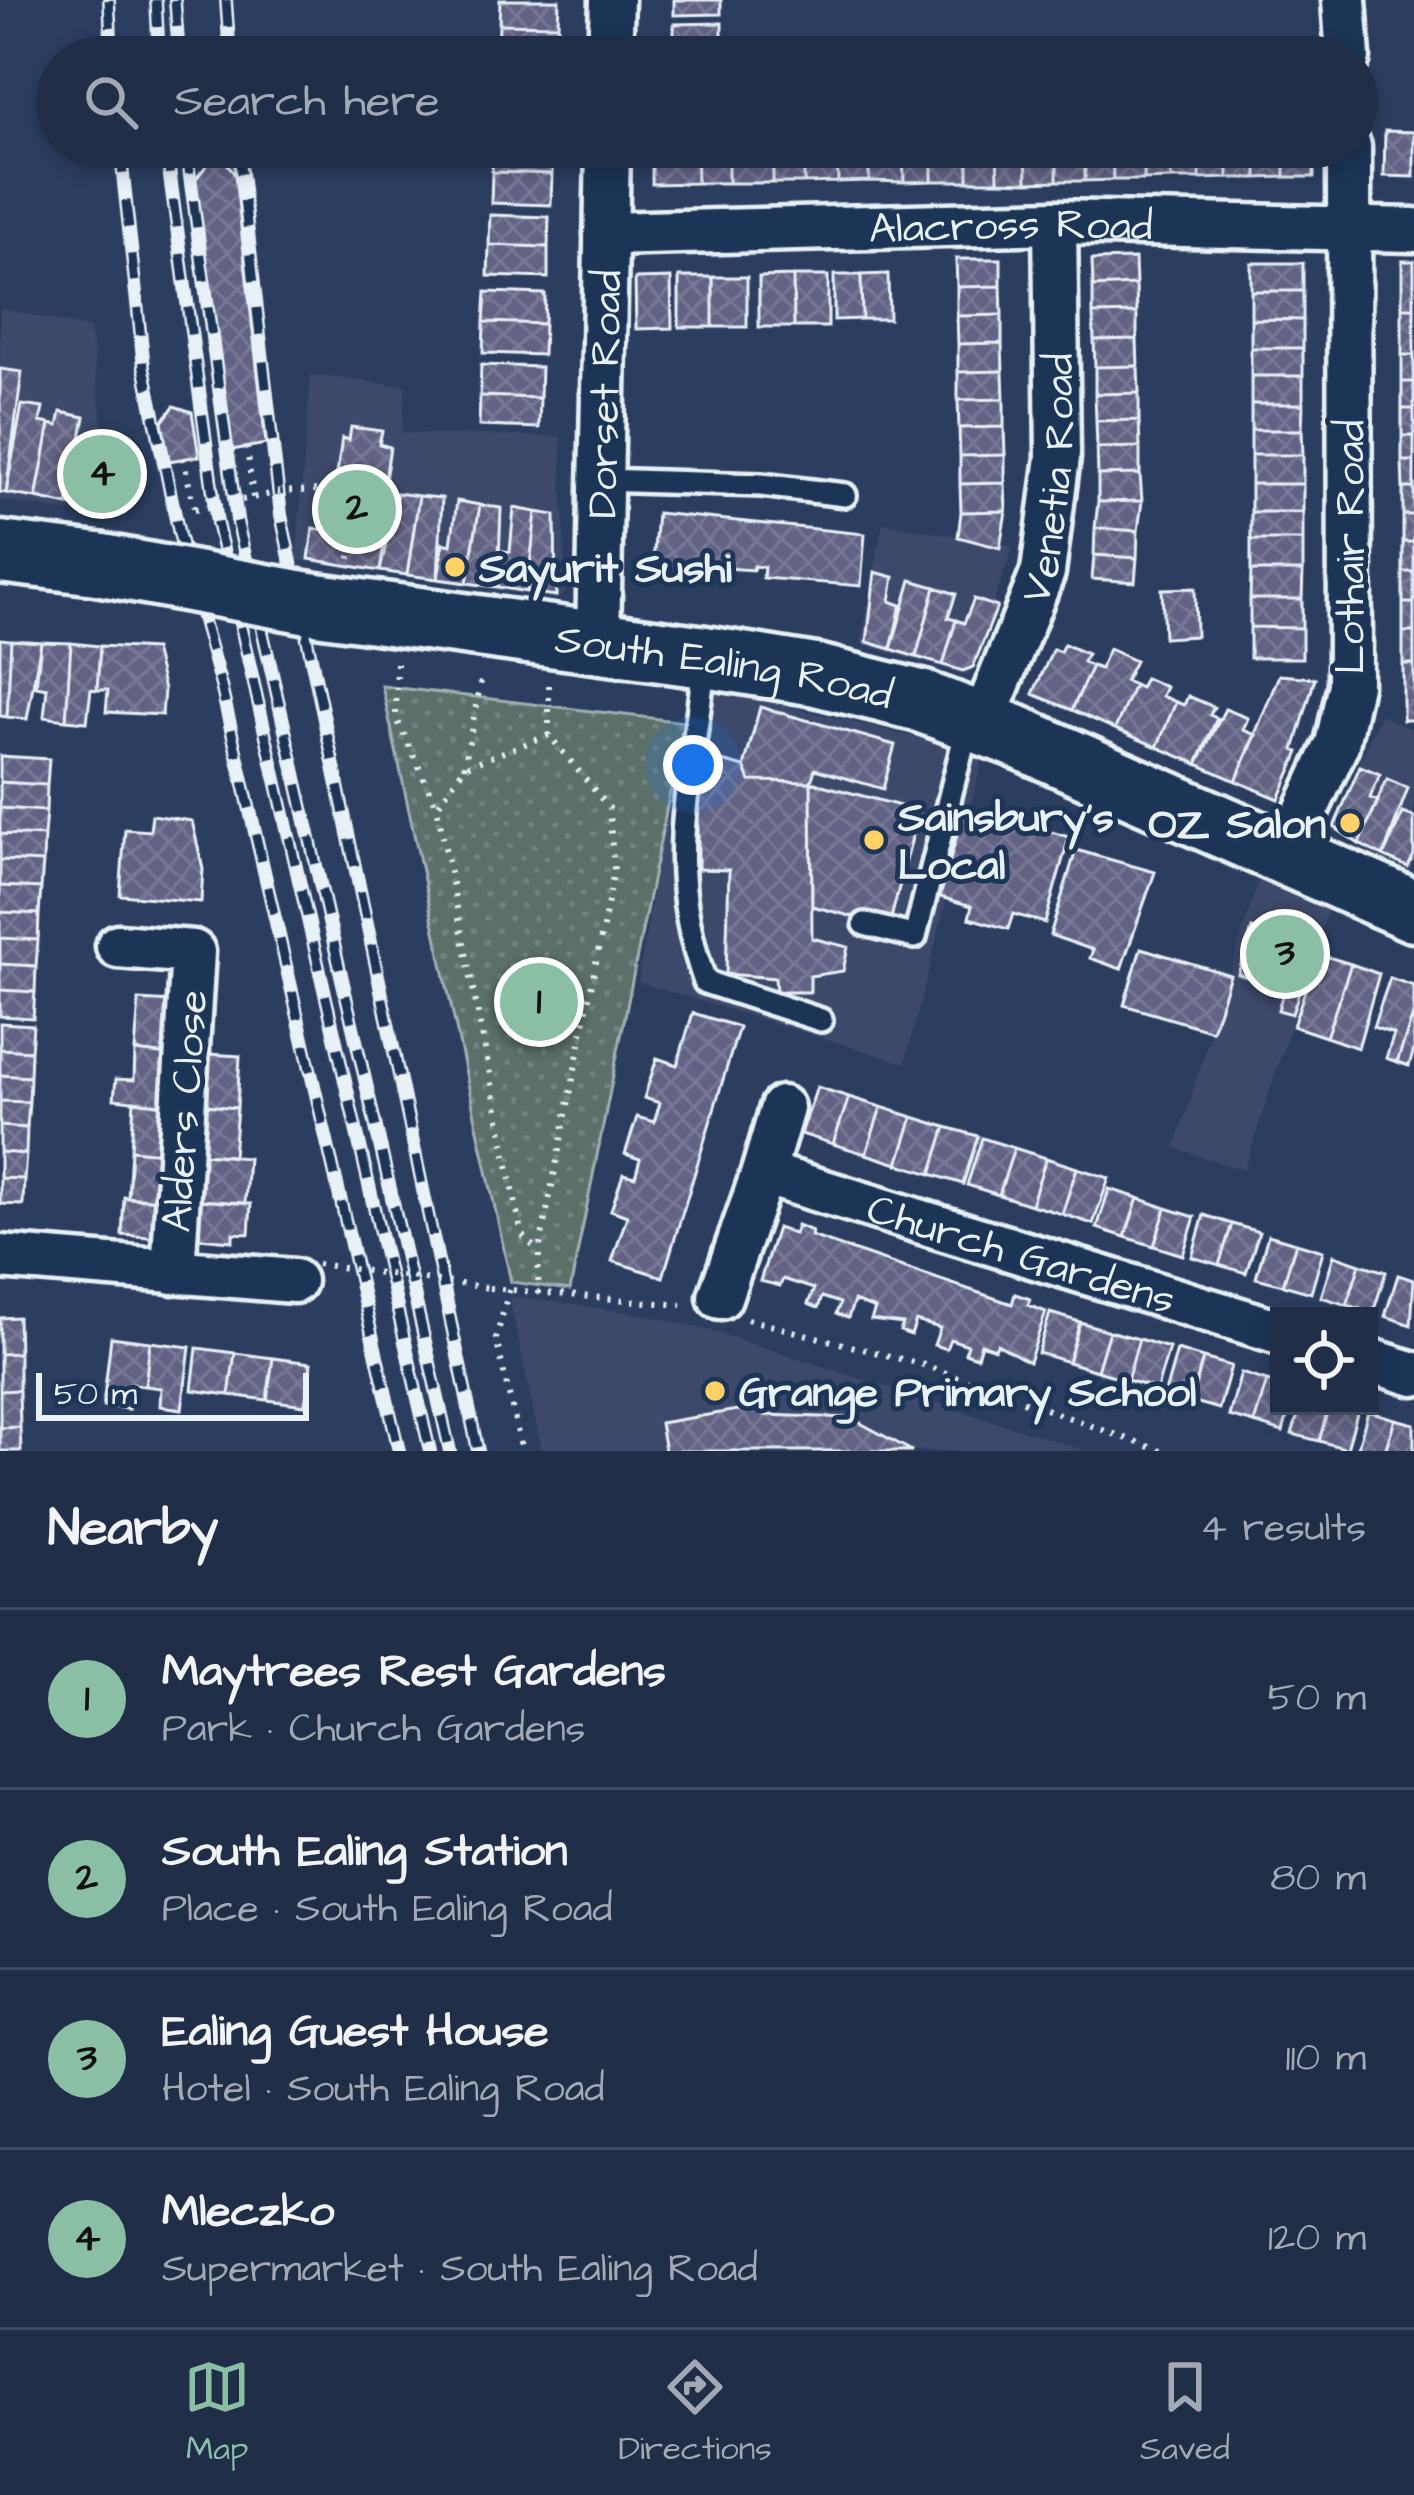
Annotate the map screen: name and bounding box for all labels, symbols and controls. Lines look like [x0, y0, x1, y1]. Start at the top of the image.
search box [36, 36, 1378, 168]
icon: search [78, 69, 144, 135]
text: Search here [174, 71, 440, 133]
street label: Alacross Road [868, 196, 1153, 259]
street label: Dorset Road [574, 269, 637, 519]
street label: Venetia Road [1007, 353, 1091, 613]
street label: Lothair Road [1323, 420, 1381, 674]
pin: 4 [63, 429, 141, 519]
pin: 2 [318, 464, 396, 554]
place label: Sayurit Sushi [478, 541, 732, 601]
marker: Sayurit Sushi [442, 554, 468, 580]
street label: South Ealing Road [552, 611, 899, 725]
your location [663, 735, 723, 795]
place label: Sainsbury's Local [897, 790, 1114, 896]
place label: OZ Salon [1149, 797, 1326, 855]
marker: OZ Salon [1337, 810, 1363, 836]
marker: Sainsbury's Local [861, 827, 887, 853]
pin: 3 [1246, 909, 1324, 999]
pin: 1 [500, 957, 578, 1047]
street label: Alders Close [149, 988, 223, 1234]
street label: Church Gardens [860, 1181, 1182, 1330]
map controls [1270, 1307, 1378, 1415]
button: locate [1270, 1307, 1378, 1415]
place label: Grange Primary School [739, 1365, 1196, 1425]
scale bar [36, 1367, 309, 1420]
text: 50 m [54, 1371, 137, 1417]
marker: Grange Primary School [702, 1378, 728, 1404]
text: Nearby [48, 1494, 218, 1565]
text: 4 results [1200, 1502, 1366, 1556]
text: Maytrees Rest Gardens [162, 1641, 666, 1703]
text: 1 [85, 1672, 90, 1726]
text: 50 m [1268, 1672, 1366, 1726]
text: Park · Church Gardens [162, 1703, 585, 1757]
text: South Ealing Station [162, 1821, 568, 1883]
text: 2 [76, 1852, 98, 1906]
text: 80 m [1270, 1852, 1366, 1906]
text: Place · South Ealing Road [162, 1883, 613, 1937]
text: Ealing Guest House [162, 2001, 549, 2063]
text: 3 [77, 2032, 97, 2086]
text: 110 m [1285, 2032, 1366, 2086]
text: Hotel · South Ealing Road [162, 2063, 605, 2117]
text: Mleczko [162, 2181, 334, 2243]
text: 4 [74, 2212, 100, 2266]
text: 120 m [1268, 2212, 1366, 2266]
text: Supermarket · South Ealing Road [162, 2243, 758, 2297]
tab: Map [184, 2354, 250, 2472]
tab: Directions [618, 2354, 772, 2472]
tab: Saved [1140, 2354, 1230, 2472]

